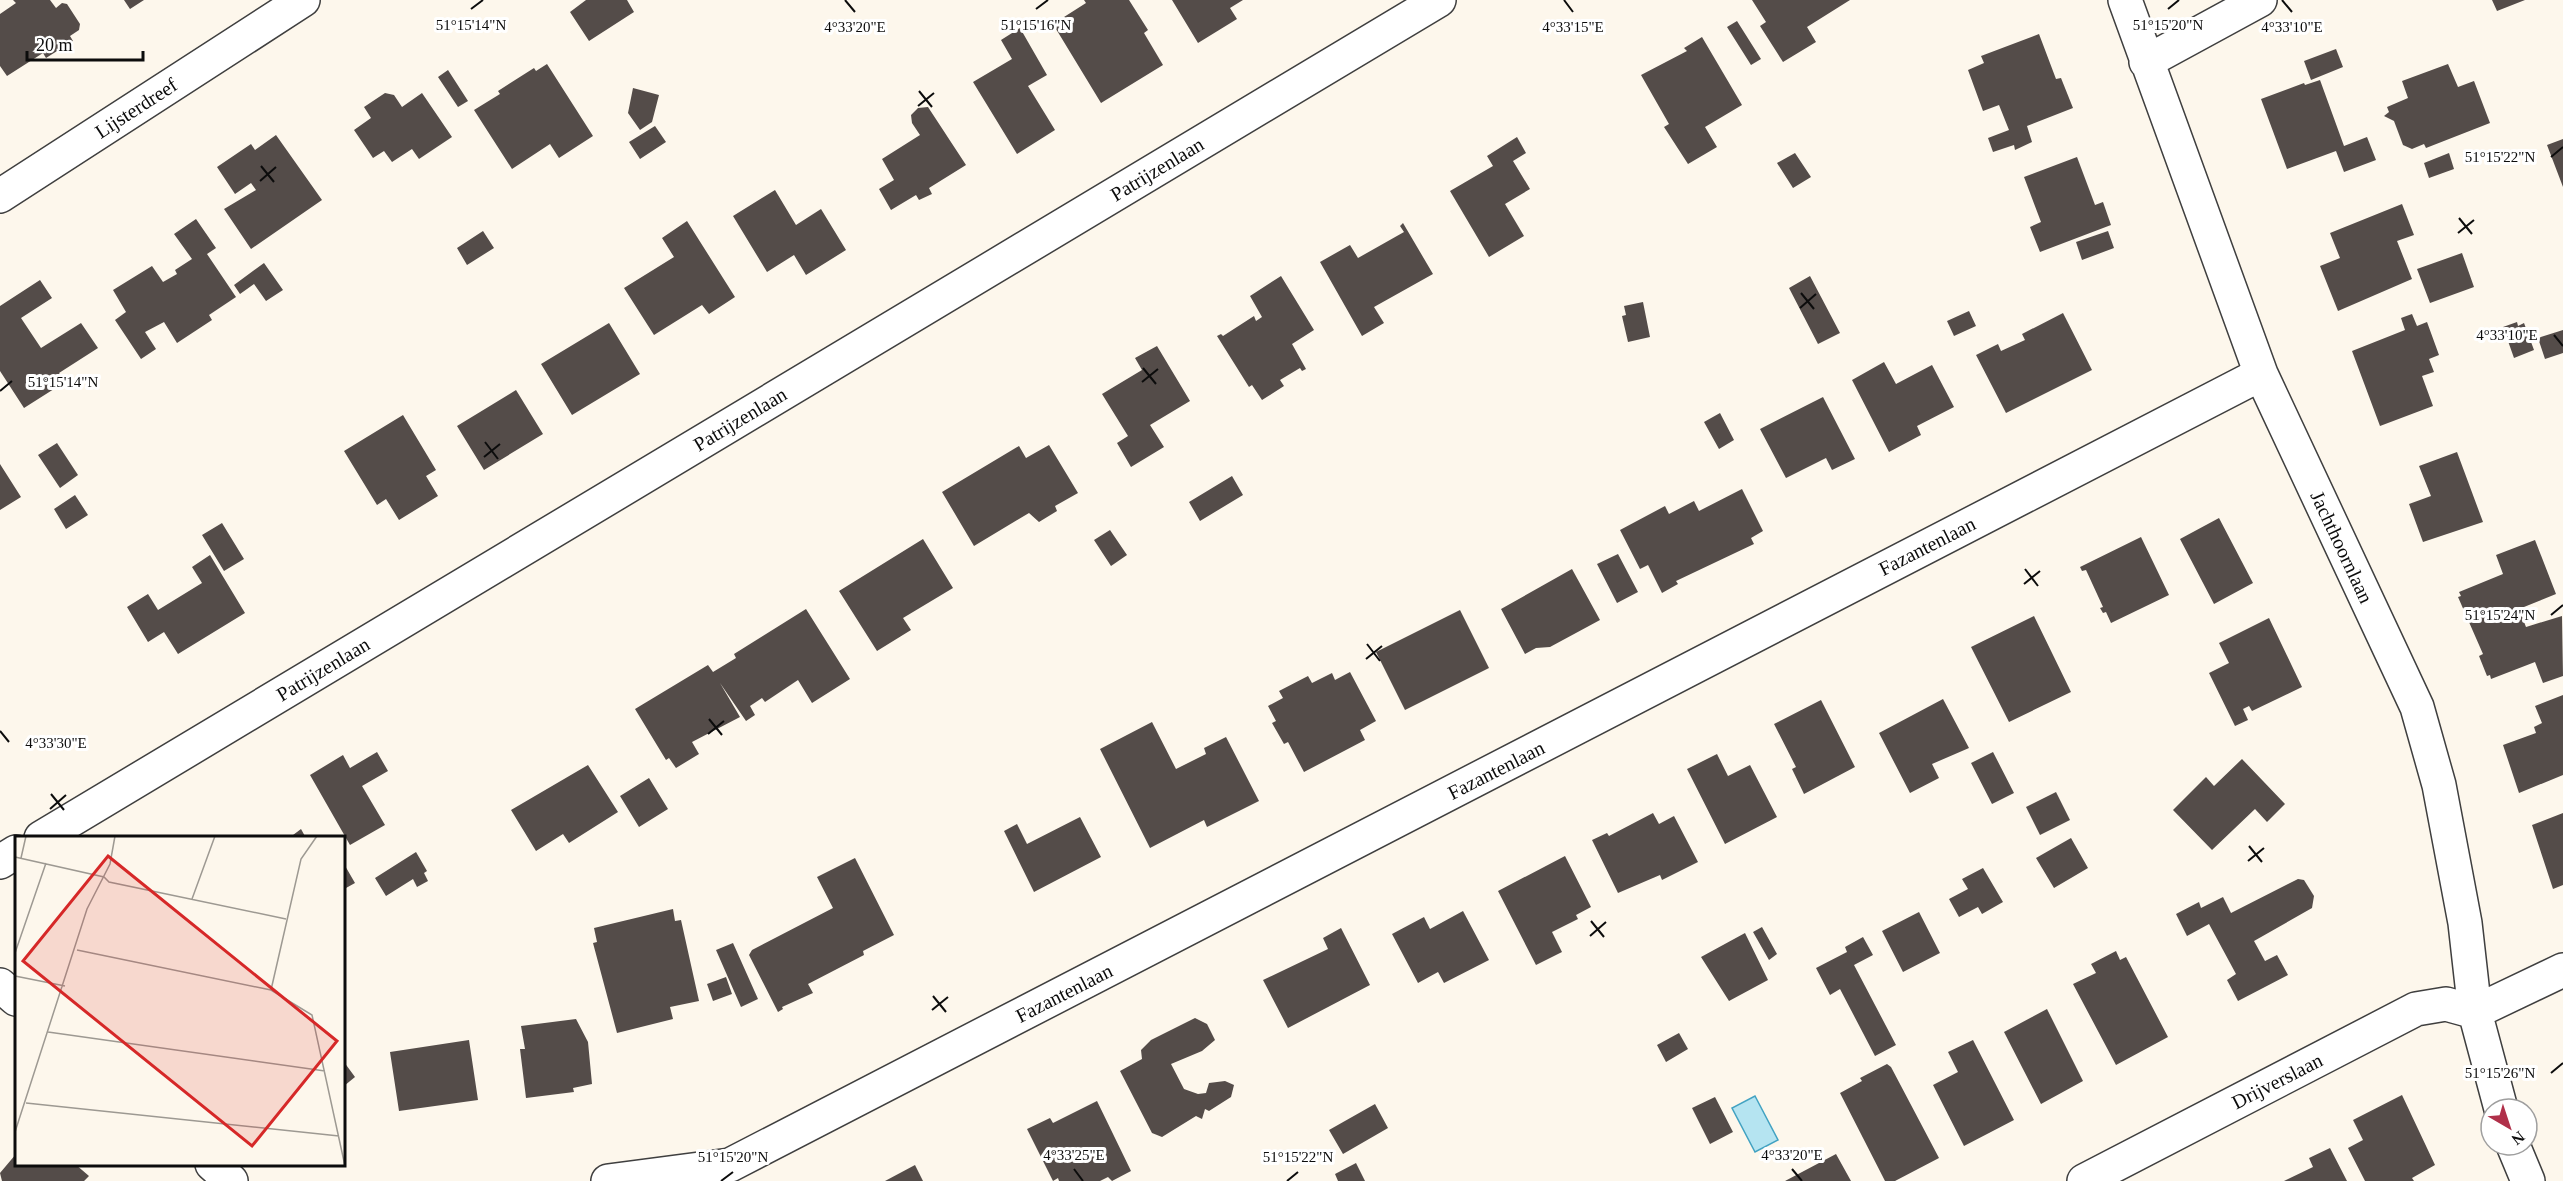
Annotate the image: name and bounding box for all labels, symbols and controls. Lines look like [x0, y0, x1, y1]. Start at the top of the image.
text: 51°15'14"N [436, 17, 506, 33]
text: 51°15'16"N [1001, 17, 1071, 33]
text: 51°15'20"N [2133, 17, 2203, 33]
text: 4°33'20"E [824, 19, 886, 35]
text: 4°33'15"E [1542, 19, 1604, 35]
text: 4°33'10"E [2261, 19, 2323, 35]
scale bar [27, 24, 142, 62]
text: 20 m [36, 35, 73, 55]
street label: Lijsterdreef [91, 73, 182, 143]
street label: Patrijzenlaan [1107, 133, 1208, 206]
text: 51°15'22"N [2465, 149, 2535, 165]
text: 4°33'10"E [2476, 327, 2538, 343]
text: 51°15'14"N [28, 374, 98, 390]
street label: Patrijzenlaan [690, 383, 791, 456]
street label: Jachthoornlaan [2306, 487, 2378, 607]
street label: Fazantenlaan [1875, 512, 1979, 580]
text: 51°15'24"N [2465, 607, 2535, 623]
street label: Patrijzenlaan [273, 633, 374, 706]
text: 4°33'30"E [25, 735, 87, 751]
street label: Fazantenlaan [1444, 736, 1548, 804]
inset map [15, 836, 345, 1166]
street label: Fazantenlaan [1012, 959, 1116, 1027]
street label: Drijverslaan [2228, 1049, 2326, 1114]
text: 51°15'26"N [2465, 1065, 2535, 1081]
north arrow [2479, 1097, 2539, 1157]
text: N [2508, 1128, 2528, 1149]
text: 4°33'25"E [1043, 1147, 1105, 1163]
text: 4°33'20"E [1761, 1147, 1823, 1163]
text: 51°15'20"N [698, 1149, 768, 1165]
text: 51°15'22"N [1263, 1149, 1333, 1165]

